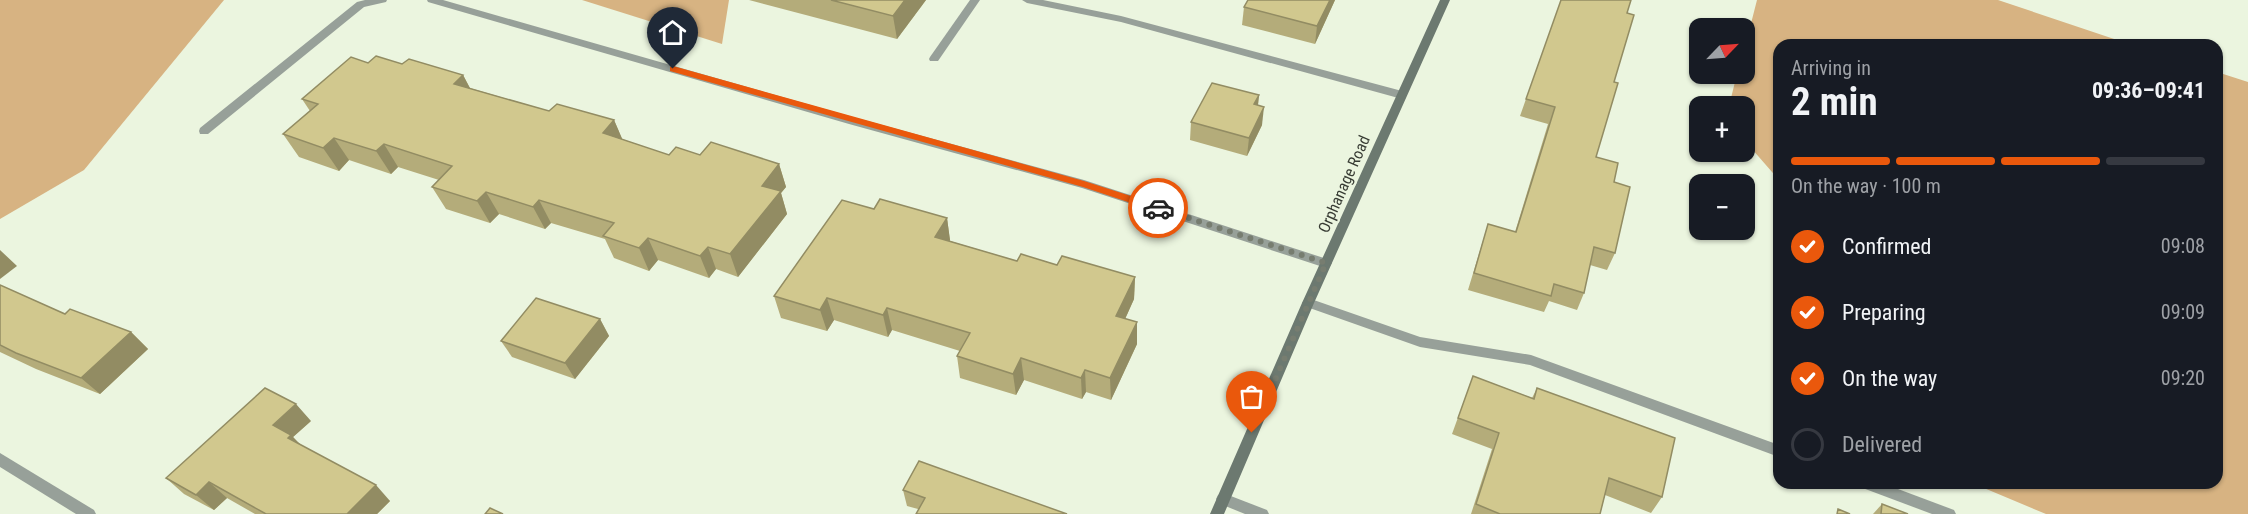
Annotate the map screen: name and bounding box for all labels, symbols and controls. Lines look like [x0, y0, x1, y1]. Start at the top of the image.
pin [647, 7, 698, 69]
icon: home [656, 16, 689, 49]
north arrow [1689, 18, 1755, 84]
map controls [1689, 18, 1755, 240]
text: Arriving in [1791, 56, 1871, 80]
text: 09:36–09:41 [2092, 78, 2205, 103]
text: 2 min [1791, 79, 1878, 125]
button: + [1689, 96, 1755, 162]
street label: Orphanage Road [1314, 132, 1374, 236]
button: − [1689, 174, 1755, 240]
text: On the way · 100 m [1791, 174, 1941, 198]
courier [1128, 178, 1188, 238]
icon: car [1142, 192, 1175, 225]
icon: check [1791, 230, 1824, 263]
text: Confirmed [1842, 234, 1931, 259]
text: 09:08 [2161, 234, 2205, 258]
icon: check [1791, 296, 1824, 329]
text: Preparing [1842, 300, 1926, 325]
text: 09:09 [2161, 300, 2205, 324]
icon: check [1791, 362, 1824, 395]
text: On the way [1842, 366, 1937, 391]
text: 09:20 [2161, 366, 2205, 390]
pin [1226, 371, 1277, 433]
icon: bag [1235, 380, 1268, 413]
text: Delivered [1842, 432, 1922, 457]

